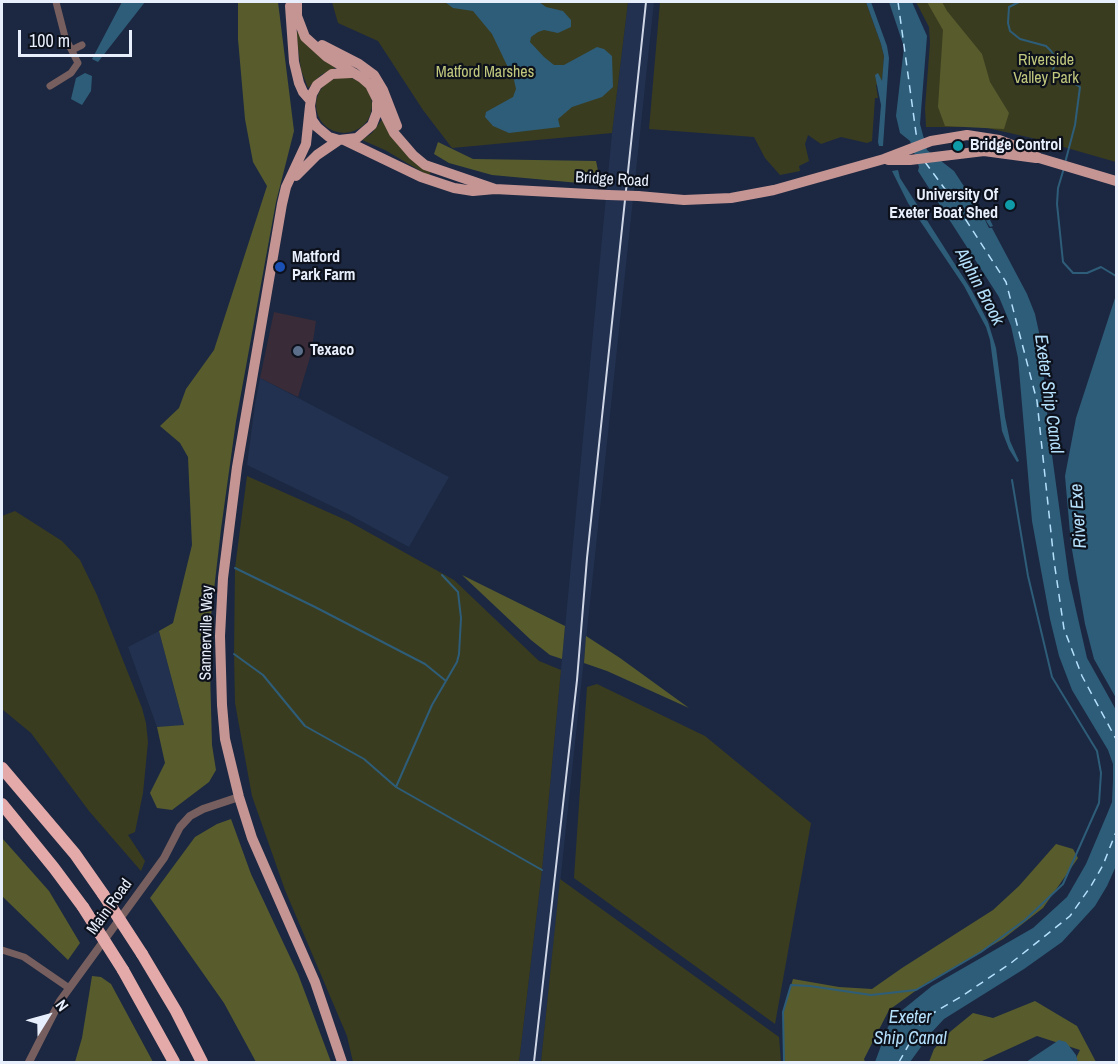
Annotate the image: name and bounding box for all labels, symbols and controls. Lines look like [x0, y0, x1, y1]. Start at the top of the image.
scale bar [21, 18, 135, 56]
text: 100 m [29, 28, 70, 53]
park label: Riverside Valley Park [1013, 51, 1079, 89]
park label: Matford Marshes [436, 63, 534, 83]
place label: Bridge Control [970, 136, 1062, 156]
marker: Bridge Control [951, 139, 965, 153]
street label: Bridge Road [575, 168, 649, 192]
place label: University Of Exeter Boat Shed [889, 186, 998, 224]
marker: University Of Exeter Boat Shed [1003, 198, 1017, 212]
water label: Alphin Brook [950, 245, 1008, 329]
place label: Matford Park Farm [292, 248, 356, 286]
marker: Matford Park Farm [273, 260, 287, 274]
water label: Exeter Ship Canal [1029, 333, 1067, 455]
place label: Texaco [310, 341, 354, 361]
marker: Texaco [291, 344, 305, 358]
water label: River Exe [1066, 483, 1092, 549]
street label: Sannerville Way [197, 585, 217, 681]
street label: Main Road [83, 875, 137, 939]
north arrow [18, 986, 78, 1046]
text: N [51, 995, 74, 1016]
water label: Exeter Ship Canal [873, 1007, 947, 1050]

